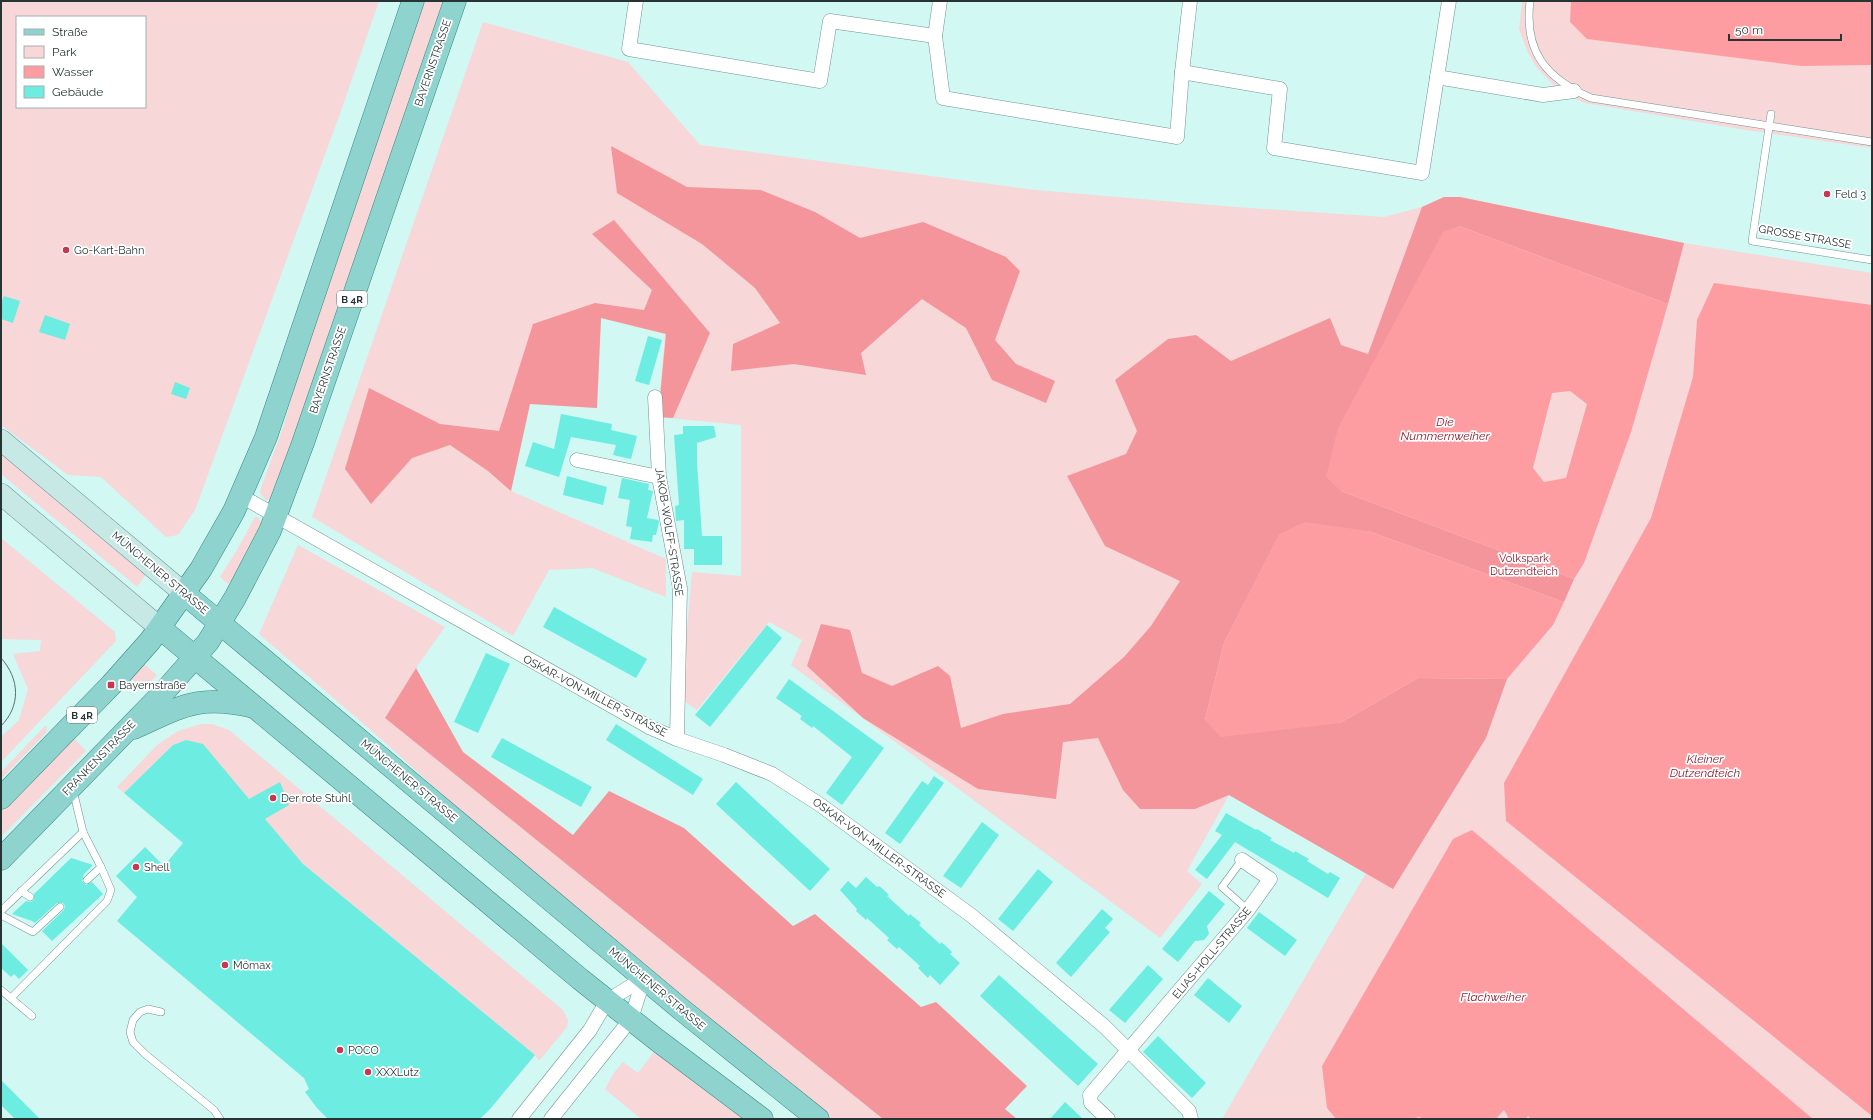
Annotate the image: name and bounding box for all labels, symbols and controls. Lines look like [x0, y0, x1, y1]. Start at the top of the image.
legend [16, 16, 146, 108]
scale bar [1729, 16, 1841, 42]
street label: BAYERNSTRASSE [412, 18, 454, 108]
text: 50 m [1735, 23, 1763, 37]
text: Straße [52, 25, 88, 39]
text: Park [52, 45, 77, 59]
text: Wasser [52, 65, 94, 79]
text: Gebäude [52, 85, 103, 99]
place label: Feld 3 [1835, 188, 1866, 201]
marker: Feld 3 [1822, 189, 1832, 199]
street label: GROSSE STRASSE [1758, 222, 1853, 252]
place label: Go-Kart-Bahn [74, 244, 144, 257]
marker: Go-Kart-Bahn [61, 245, 71, 255]
road number: B 4R [337, 291, 367, 307]
street label: BAYERNSTRASSE [307, 325, 349, 415]
water label: Die Nummernweiher [1400, 415, 1490, 443]
street label: JAKOB-WOLFF-STRASSE [652, 467, 686, 598]
street label: MÜNCHENER STRASSE [109, 529, 211, 617]
park label: Volkspark Dutzendteich [1490, 552, 1558, 578]
street label: OSKAR-VON-MILLER-STRASSE [521, 652, 669, 740]
place label: Bayernstraße [119, 679, 187, 692]
marker: Bayernstraße [106, 680, 116, 690]
road number: B 4R [67, 707, 97, 723]
street label: FRANKENSTRASSE [60, 717, 139, 798]
street label: MÜNCHENER STRASSE [358, 737, 460, 825]
water label: Kleiner Dutzendteich [1670, 752, 1741, 780]
place label: Der rote Stuhl [281, 792, 351, 805]
marker: Der rote Stuhl [268, 793, 278, 803]
street label: OSKAR-VON-MILLER-STRASSE [810, 795, 948, 901]
place label: Shell [144, 861, 170, 874]
marker: Shell [131, 862, 141, 872]
street label: ELIAS-HOLL-STRASSE [1170, 904, 1254, 1001]
street label: MÜNCHENER STRASSE [606, 945, 708, 1033]
place label: Mömax [233, 959, 271, 972]
marker: Mömax [220, 960, 230, 970]
water label: Flachweiher [1460, 990, 1527, 1004]
place label: POCO [348, 1044, 379, 1057]
marker: POCO [335, 1045, 345, 1055]
place label: XXXLutz [376, 1066, 419, 1079]
marker: XXXLutz [363, 1067, 373, 1077]

